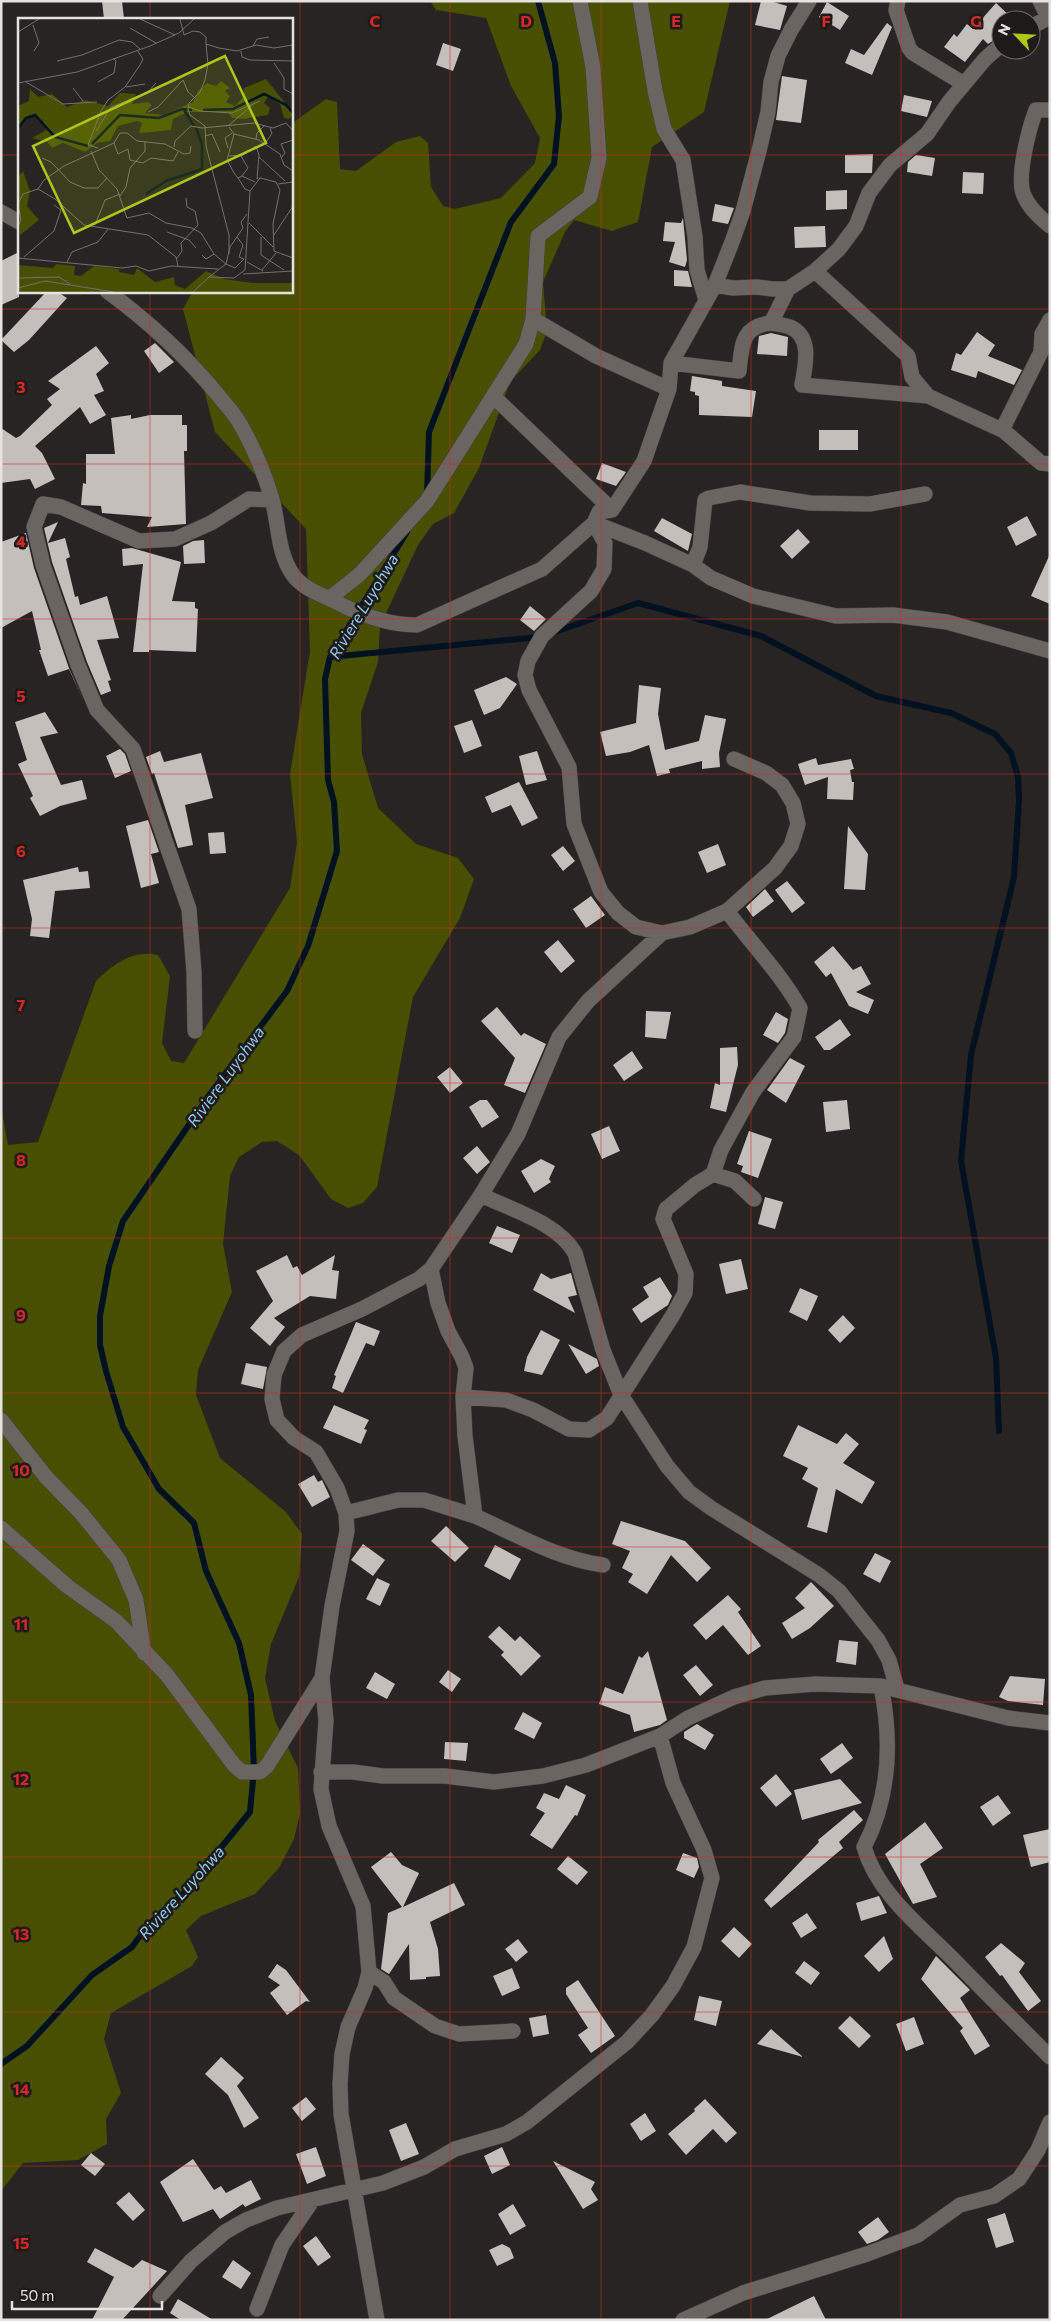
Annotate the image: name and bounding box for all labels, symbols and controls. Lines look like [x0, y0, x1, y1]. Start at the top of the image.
north arrow [991, 10, 1041, 60]
text: C [370, 11, 381, 30]
text: D [520, 11, 532, 30]
text: E [671, 11, 681, 30]
text: F [821, 11, 831, 30]
text: G [970, 11, 982, 30]
inset map [18, 18, 292, 292]
text: N [994, 21, 1014, 38]
text: 3 [16, 377, 26, 396]
text: 4 [16, 531, 26, 550]
water label: Riviere Luyohwa [324, 550, 402, 662]
text: 5 [16, 686, 26, 705]
text: 6 [16, 841, 26, 860]
text: 7 [17, 995, 26, 1014]
water label: Riviere Luyohwa [182, 1022, 268, 1130]
text: 8 [16, 1150, 26, 1169]
text: 9 [16, 1305, 26, 1324]
text: 10 [12, 1460, 30, 1479]
text: 11 [14, 1614, 28, 1633]
text: 12 [13, 1769, 29, 1788]
water label: Riviere Luyohwa [134, 1841, 228, 1943]
text: 13 [13, 1924, 29, 1943]
text: 14 [12, 2079, 30, 2098]
text: 15 [13, 2233, 29, 2252]
scale bar [12, 2278, 162, 2310]
text: 50 m [20, 2286, 54, 2304]

